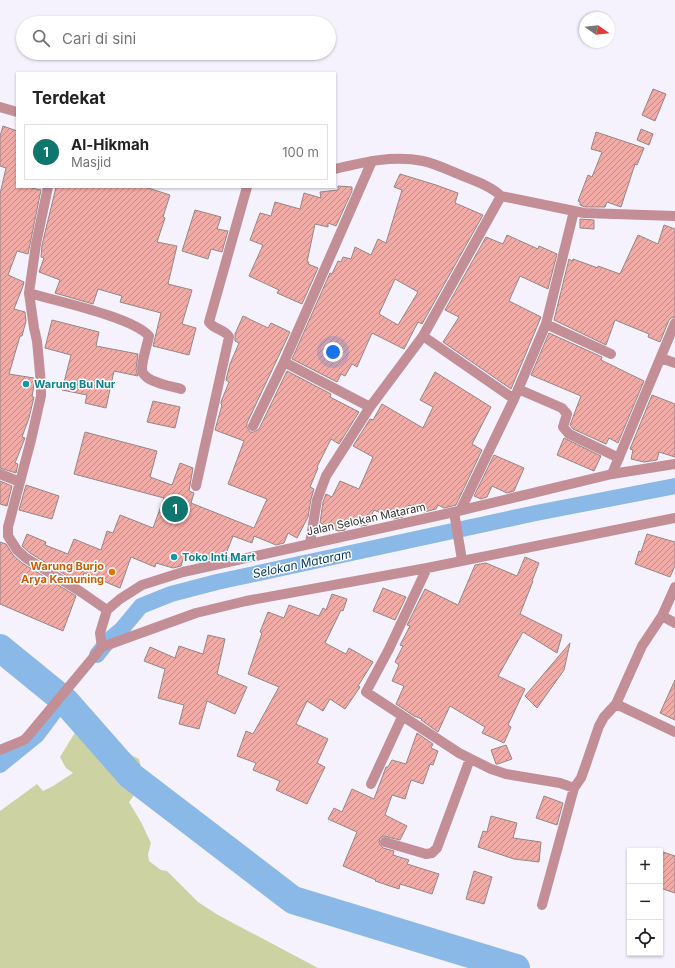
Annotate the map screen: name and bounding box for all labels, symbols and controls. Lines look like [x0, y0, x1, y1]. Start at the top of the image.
north arrow [579, 12, 615, 48]
search box [16, 16, 336, 60]
icon: search [30, 27, 52, 49]
text: Cari di sini [62, 29, 136, 48]
text: Terdekat [32, 88, 105, 108]
text: Al-Hikmah [71, 135, 149, 154]
text: 1 [43, 144, 49, 160]
text: 100 m [282, 144, 319, 160]
text: Masjid [71, 154, 111, 170]
your location [323, 342, 343, 362]
place label: Warung Bu Nur [34, 377, 116, 391]
marker: Warung Bu Nur [21, 379, 31, 389]
pin: 1 [162, 494, 188, 524]
street label: Jalan Selokan Mataram [305, 500, 427, 538]
water label: Selokan Mataram [251, 546, 353, 581]
place label: Toko Inti Mart [182, 550, 256, 564]
marker: Toko Inti Mart [169, 552, 179, 562]
place label: Warung Burjo Arya Kemuning [21, 559, 104, 586]
marker: Warung Burjo Arya Kemuning [107, 567, 117, 577]
map controls [627, 848, 663, 956]
button: + [627, 848, 663, 884]
button: − [627, 884, 663, 920]
button: locate [627, 920, 663, 956]

